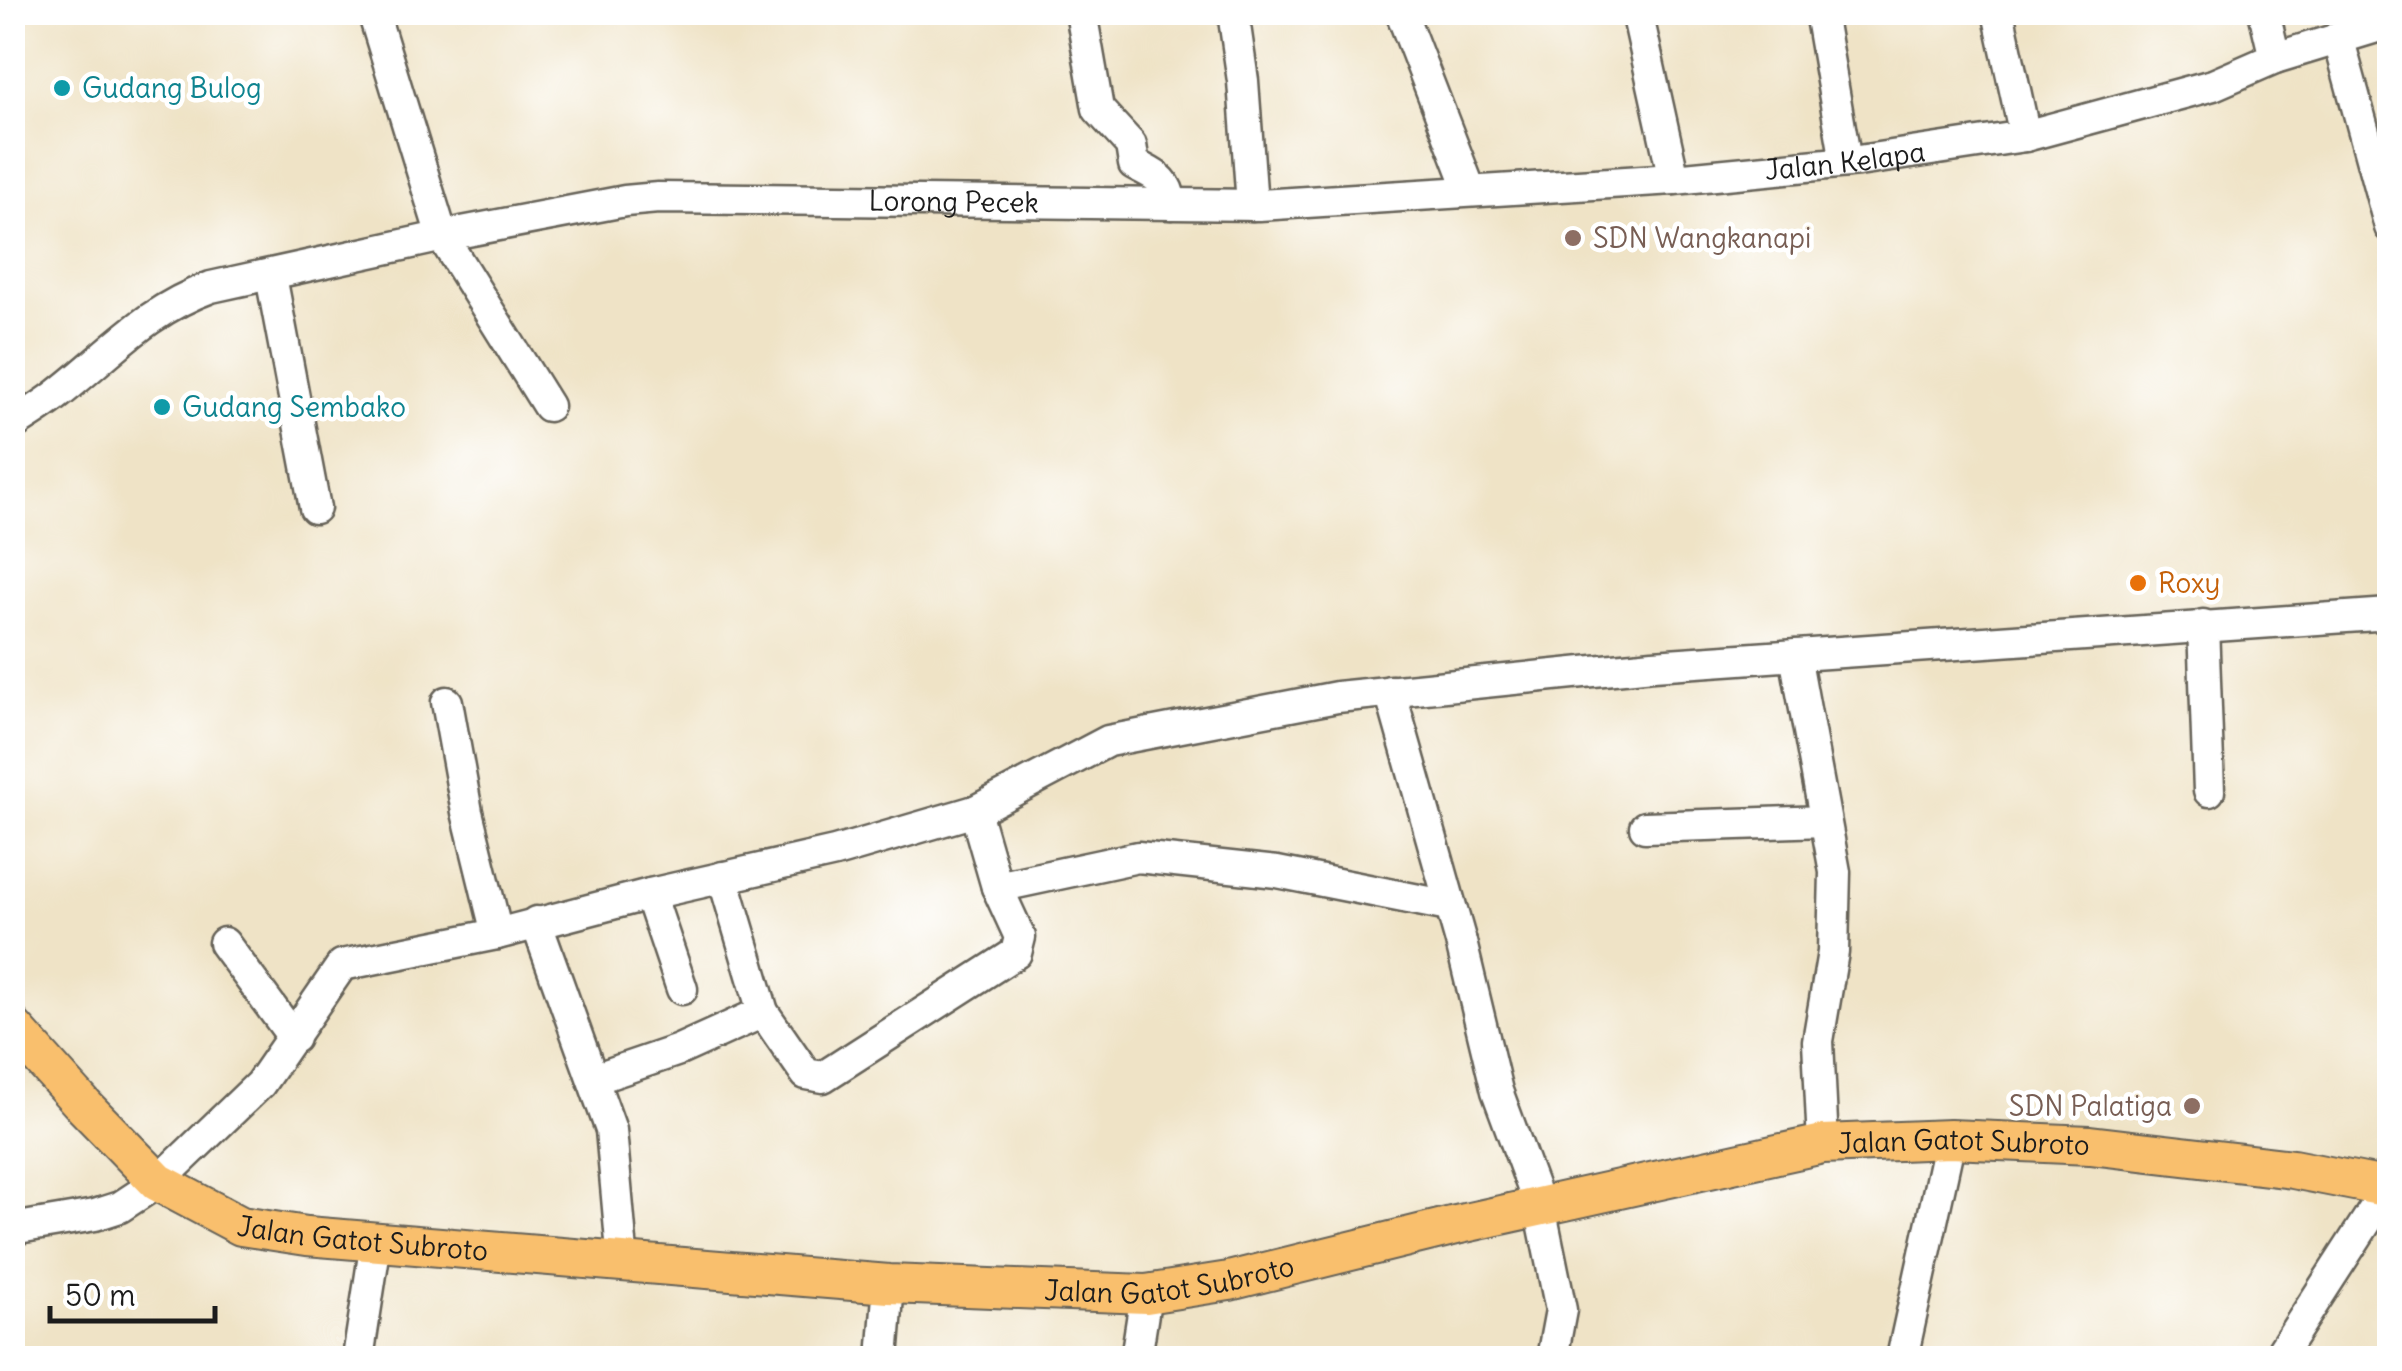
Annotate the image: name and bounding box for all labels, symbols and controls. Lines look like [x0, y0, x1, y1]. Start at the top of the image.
place label: Gudang Bulog [82, 70, 262, 106]
marker: Gudang Bulog [51, 77, 73, 99]
street label: Jalan Kelapa [1763, 133, 1928, 188]
street label: Lorong Pecek [868, 182, 1039, 220]
place label: SDN Wangkanapi [1593, 220, 1811, 256]
marker: SDN Wangkanapi [1562, 227, 1584, 249]
place label: Gudang Sembako [182, 389, 406, 425]
marker: Gudang Sembako [151, 396, 173, 418]
place label: Roxy [2158, 565, 2220, 601]
marker: Roxy [2127, 572, 2149, 594]
place label: SDN Palatiga [2009, 1088, 2172, 1124]
marker: SDN Palatiga [2181, 1095, 2203, 1117]
street label: Jalan Gatot Subroto [1837, 1121, 2090, 1163]
street label: Jalan Gatot Subroto [235, 1208, 489, 1269]
street label: Jalan Gatot Subroto [1044, 1248, 1298, 1313]
scale bar [50, 1261, 215, 1323]
text: 50 m [65, 1276, 135, 1314]

